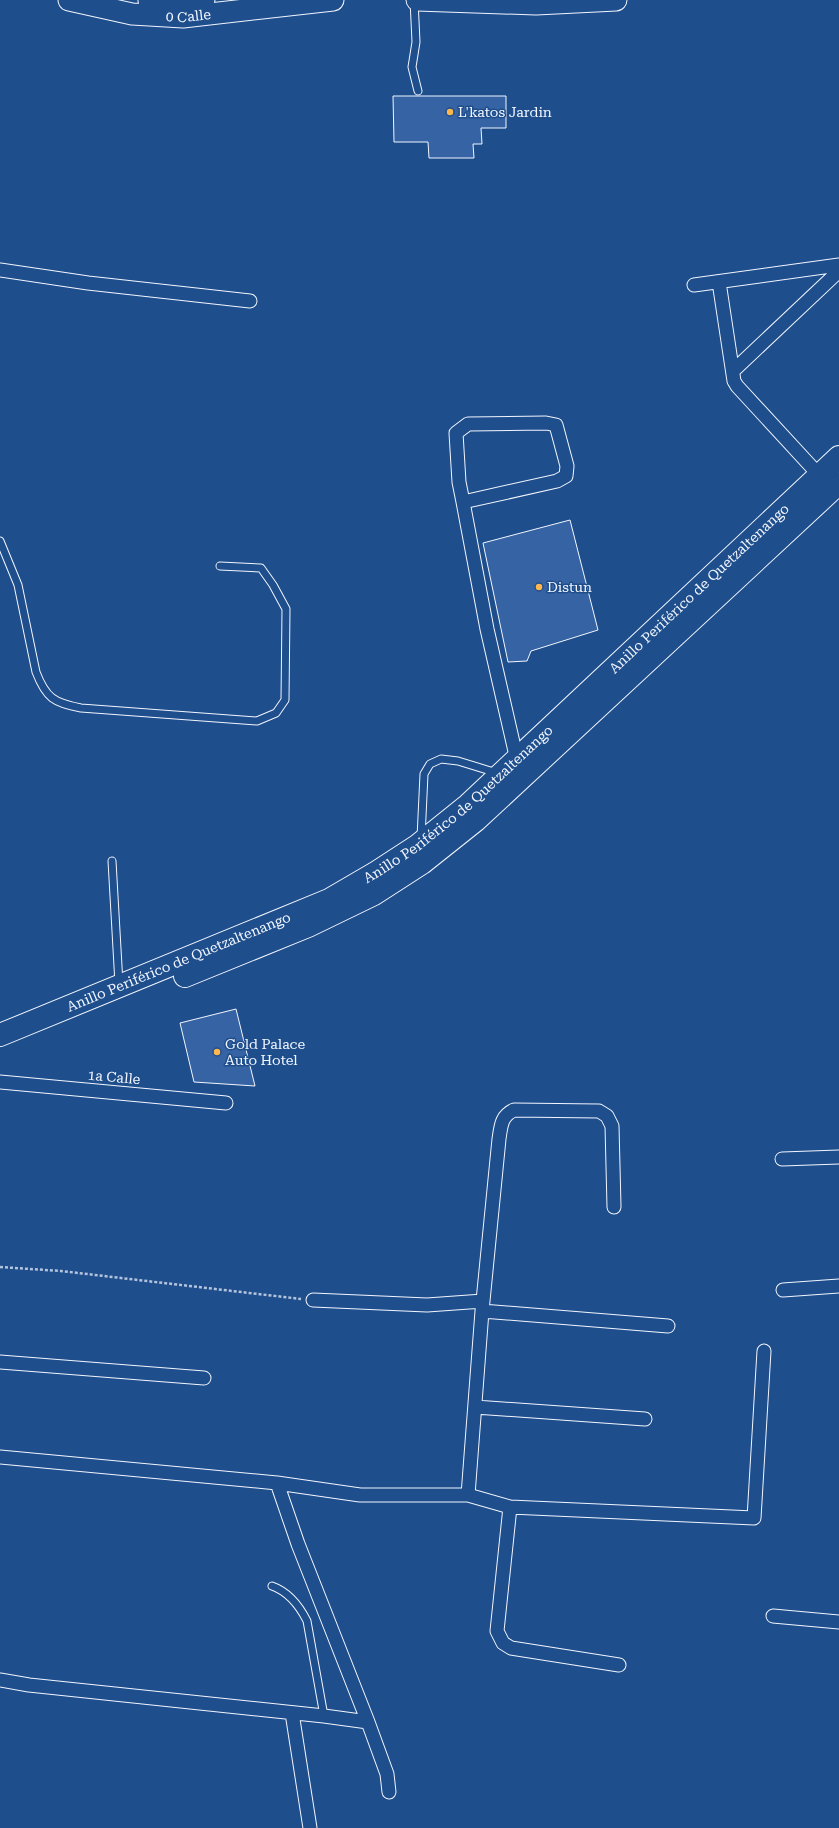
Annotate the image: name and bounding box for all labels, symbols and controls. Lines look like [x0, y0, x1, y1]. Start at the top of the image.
street label: 0 Calle [165, 6, 212, 25]
place label: L'katos Jardin [458, 104, 552, 120]
marker: L'katos Jardin [445, 107, 455, 117]
street label: Anillo Periférico de Quetzaltenango [606, 500, 792, 676]
place label: Distun [547, 579, 592, 595]
marker: Distun [534, 582, 544, 592]
street label: Anillo Periférico de Quetzaltenango [361, 722, 556, 886]
street label: Anillo Periférico de Quetzaltenango [64, 909, 293, 1015]
place label: Gold Palace Auto Hotel [225, 1036, 305, 1068]
marker: Gold Palace Auto Hotel [212, 1047, 222, 1057]
street label: 1a Calle [87, 1067, 141, 1087]

